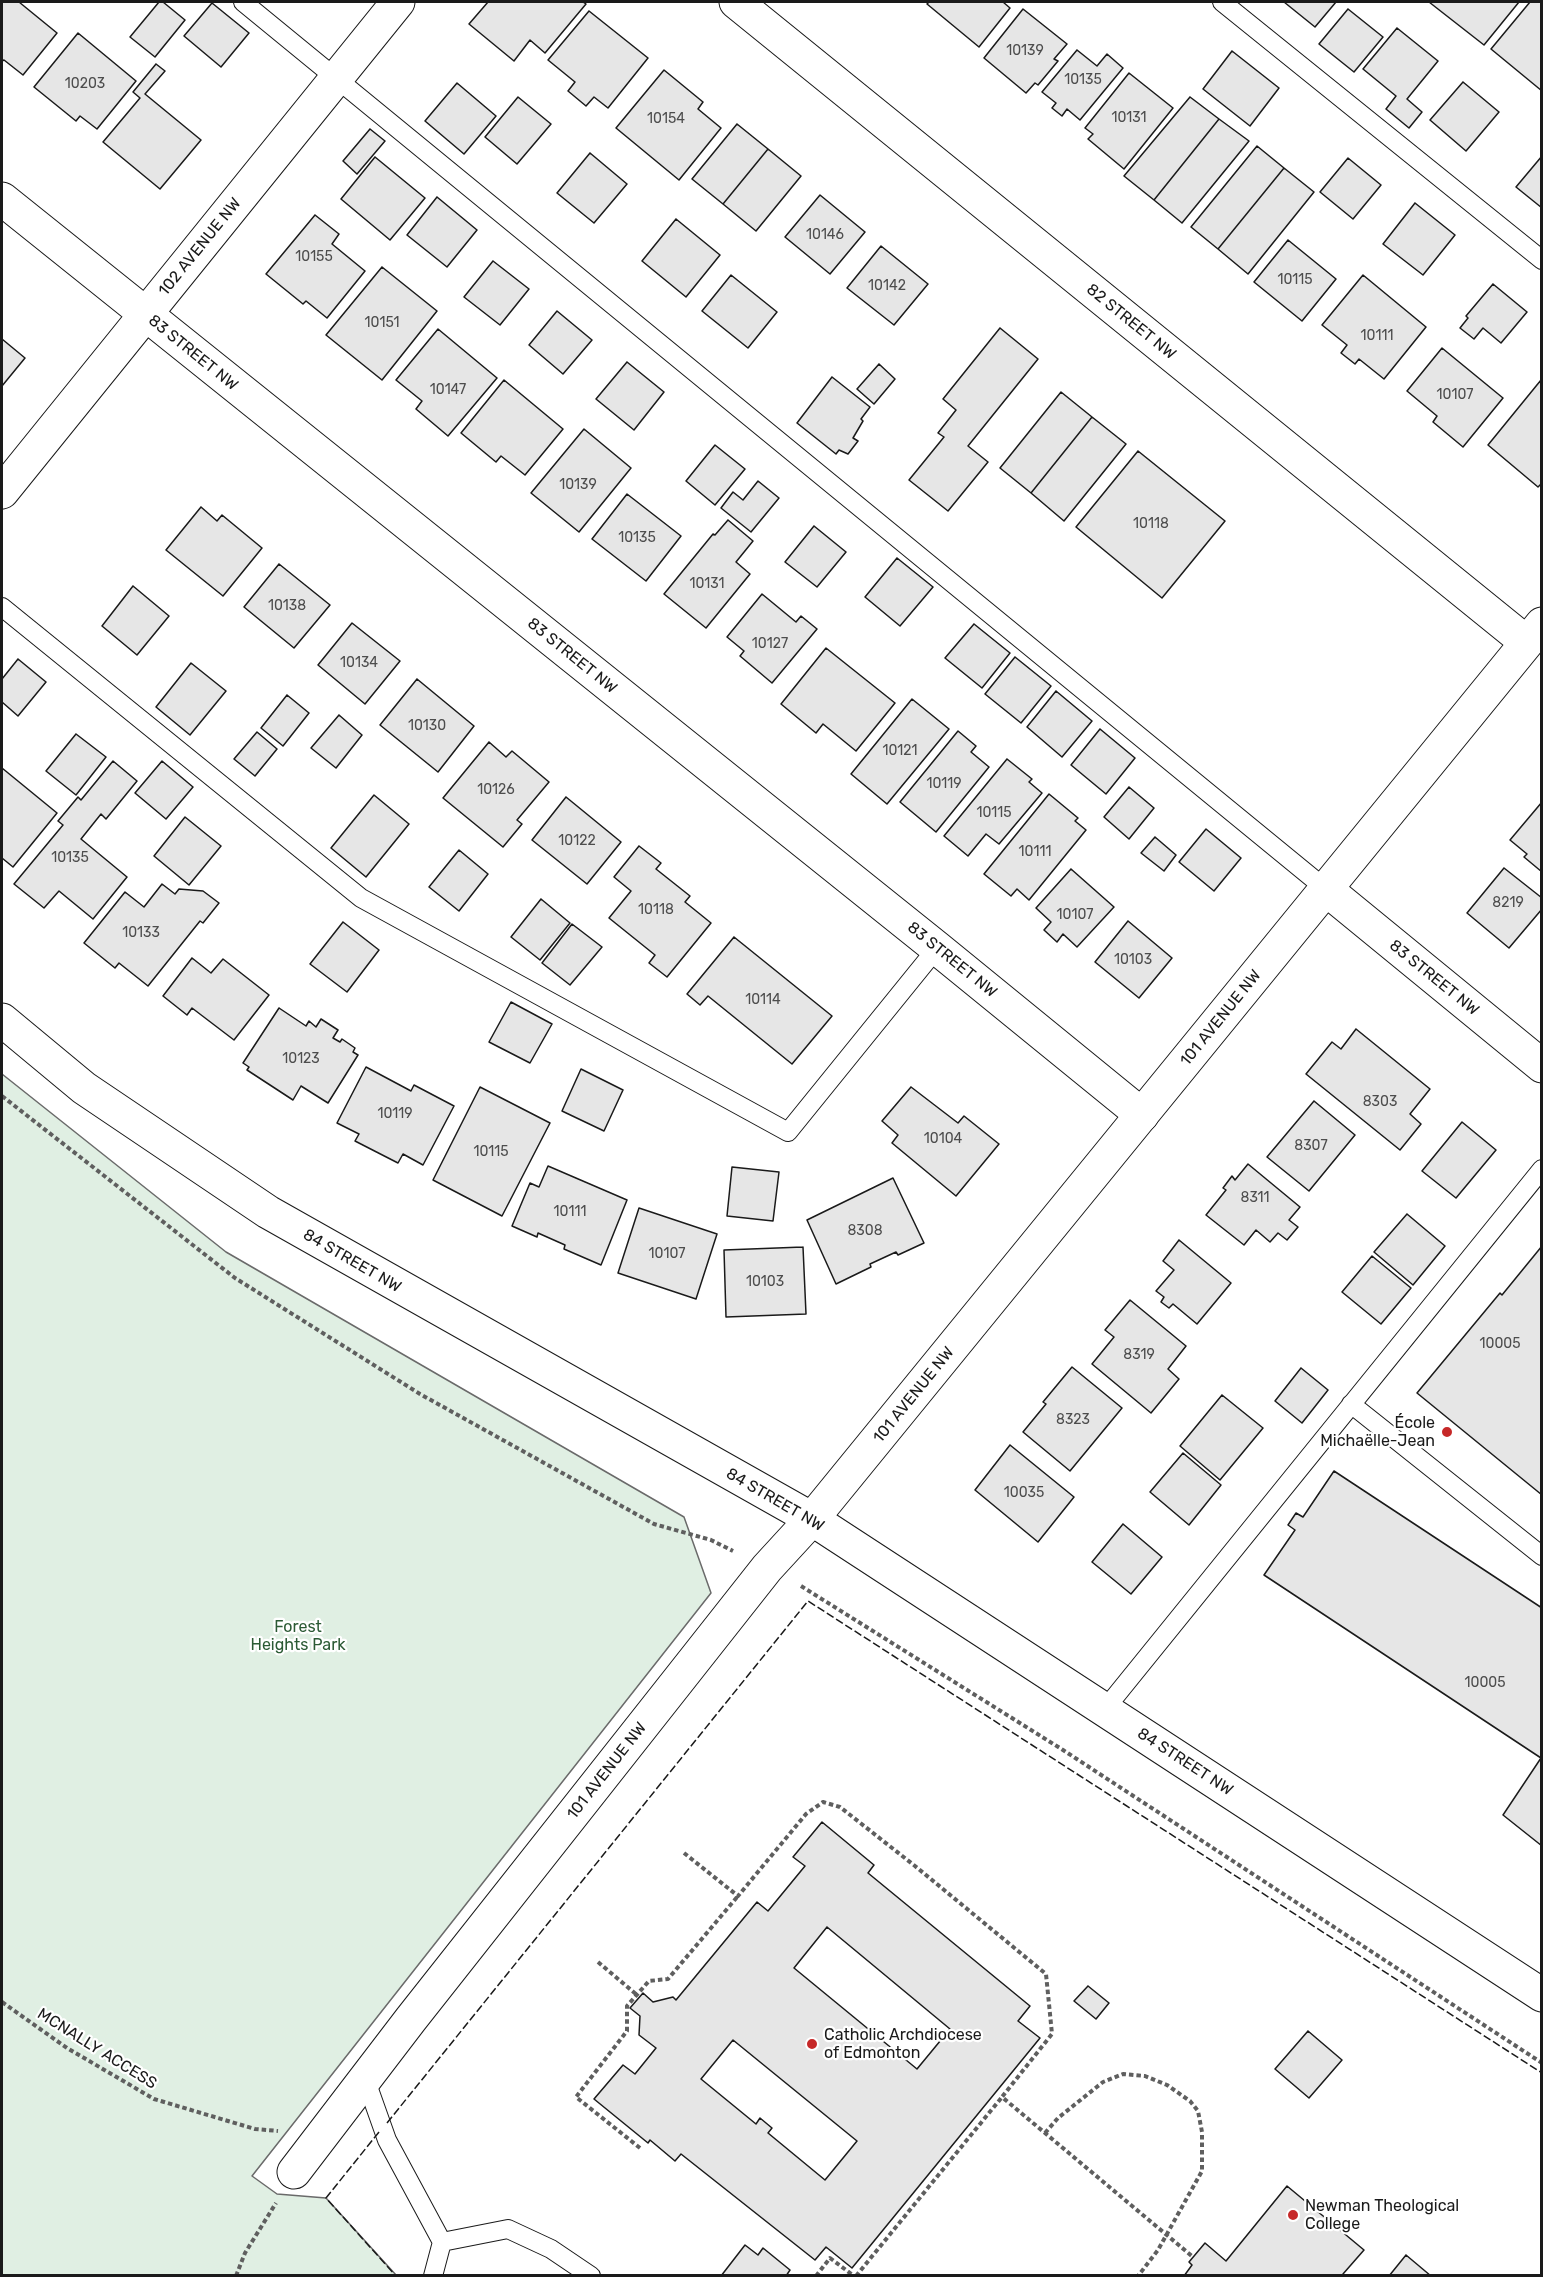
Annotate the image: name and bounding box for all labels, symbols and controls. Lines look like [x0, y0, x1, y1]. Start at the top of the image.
house number: 10139 [1006, 43, 1044, 59]
house number: 10135 [1064, 72, 1102, 88]
house number: 10203 [65, 76, 105, 92]
house number: 10131 [1111, 110, 1147, 126]
house number: 10154 [647, 111, 685, 127]
street label: 102 AVENUE NW [155, 194, 245, 300]
house number: 10146 [806, 227, 844, 243]
house number: 10155 [295, 249, 333, 265]
house number: 10115 [1277, 272, 1313, 288]
house number: 10142 [868, 278, 906, 294]
street label: 82 STREET NW [1082, 280, 1180, 364]
street label: 83 STREET NW [144, 311, 242, 395]
house number: 10151 [365, 315, 399, 331]
house number: 10111 [1361, 328, 1393, 344]
house number: 10147 [430, 382, 466, 398]
house number: 10107 [1437, 387, 1473, 403]
house number: 10139 [559, 477, 597, 493]
house number: 10118 [1133, 516, 1169, 532]
house number: 10135 [618, 530, 656, 546]
house number: 10131 [689, 576, 725, 592]
house number: 10138 [268, 598, 306, 614]
street label: 83 STREET NW [523, 614, 621, 698]
house number: 10127 [752, 636, 788, 652]
house number: 10134 [340, 655, 378, 671]
house number: 10130 [408, 718, 446, 734]
house number: 10121 [882, 743, 918, 759]
house number: 10119 [926, 776, 962, 792]
house number: 10126 [477, 782, 515, 798]
house number: 10115 [976, 805, 1012, 821]
house number: 10122 [558, 833, 596, 849]
house number: 10111 [1019, 844, 1051, 860]
house number: 10135 [51, 850, 89, 866]
house number: 8219 [1492, 895, 1524, 911]
house number: 10118 [638, 902, 674, 918]
house number: 10107 [1057, 907, 1093, 923]
street label: 83 STREET NW [903, 918, 1001, 1002]
house number: 10133 [122, 925, 160, 941]
street label: 83 STREET NW [1385, 936, 1483, 1020]
house number: 10103 [1114, 952, 1152, 968]
street label: 101 AVENUE NW [1176, 966, 1266, 1070]
house number: 10114 [745, 992, 781, 1008]
house number: 10123 [282, 1051, 320, 1067]
house number: 8303 [1363, 1094, 1397, 1110]
house number: 10119 [377, 1106, 413, 1122]
house number: 10104 [924, 1131, 962, 1147]
house number: 8307 [1294, 1138, 1328, 1154]
house number: 10115 [473, 1144, 509, 1160]
house number: 8311 [1240, 1190, 1270, 1206]
house number: 10111 [554, 1204, 586, 1220]
house number: 8308 [847, 1223, 883, 1239]
street label: 84 STREET NW [300, 1225, 404, 1297]
house number: 10107 [649, 1246, 685, 1262]
house number: 10103 [746, 1274, 784, 1290]
house number: 10005 [1480, 1336, 1520, 1352]
street label: 101 AVENUE NW [869, 1343, 959, 1447]
house number: 8319 [1123, 1347, 1155, 1363]
house number: 8323 [1056, 1412, 1090, 1428]
place label: École Michaëlle-Jean [1320, 1413, 1435, 1451]
marker: École Michaëlle-Jean [1440, 1425, 1454, 1439]
street label: 84 STREET NW [723, 1464, 827, 1536]
house number: 10035 [1004, 1485, 1044, 1501]
park label: Forest Heights Park [250, 1617, 346, 1655]
house number: 10005 [1465, 1675, 1505, 1691]
street label: 101 AVENUE NW [563, 1719, 651, 1823]
street label: 84 STREET NW [1134, 1724, 1236, 1800]
street label: MCNALLY ACCESS [34, 2005, 160, 2093]
place label: Catholic Archdiocese of Edmonton [824, 2025, 982, 2063]
marker: Catholic Archdiocese of Edmonton [805, 2037, 819, 2051]
place label: Newman Theological College [1305, 2196, 1459, 2234]
marker: Newman Theological College [1286, 2208, 1300, 2222]

